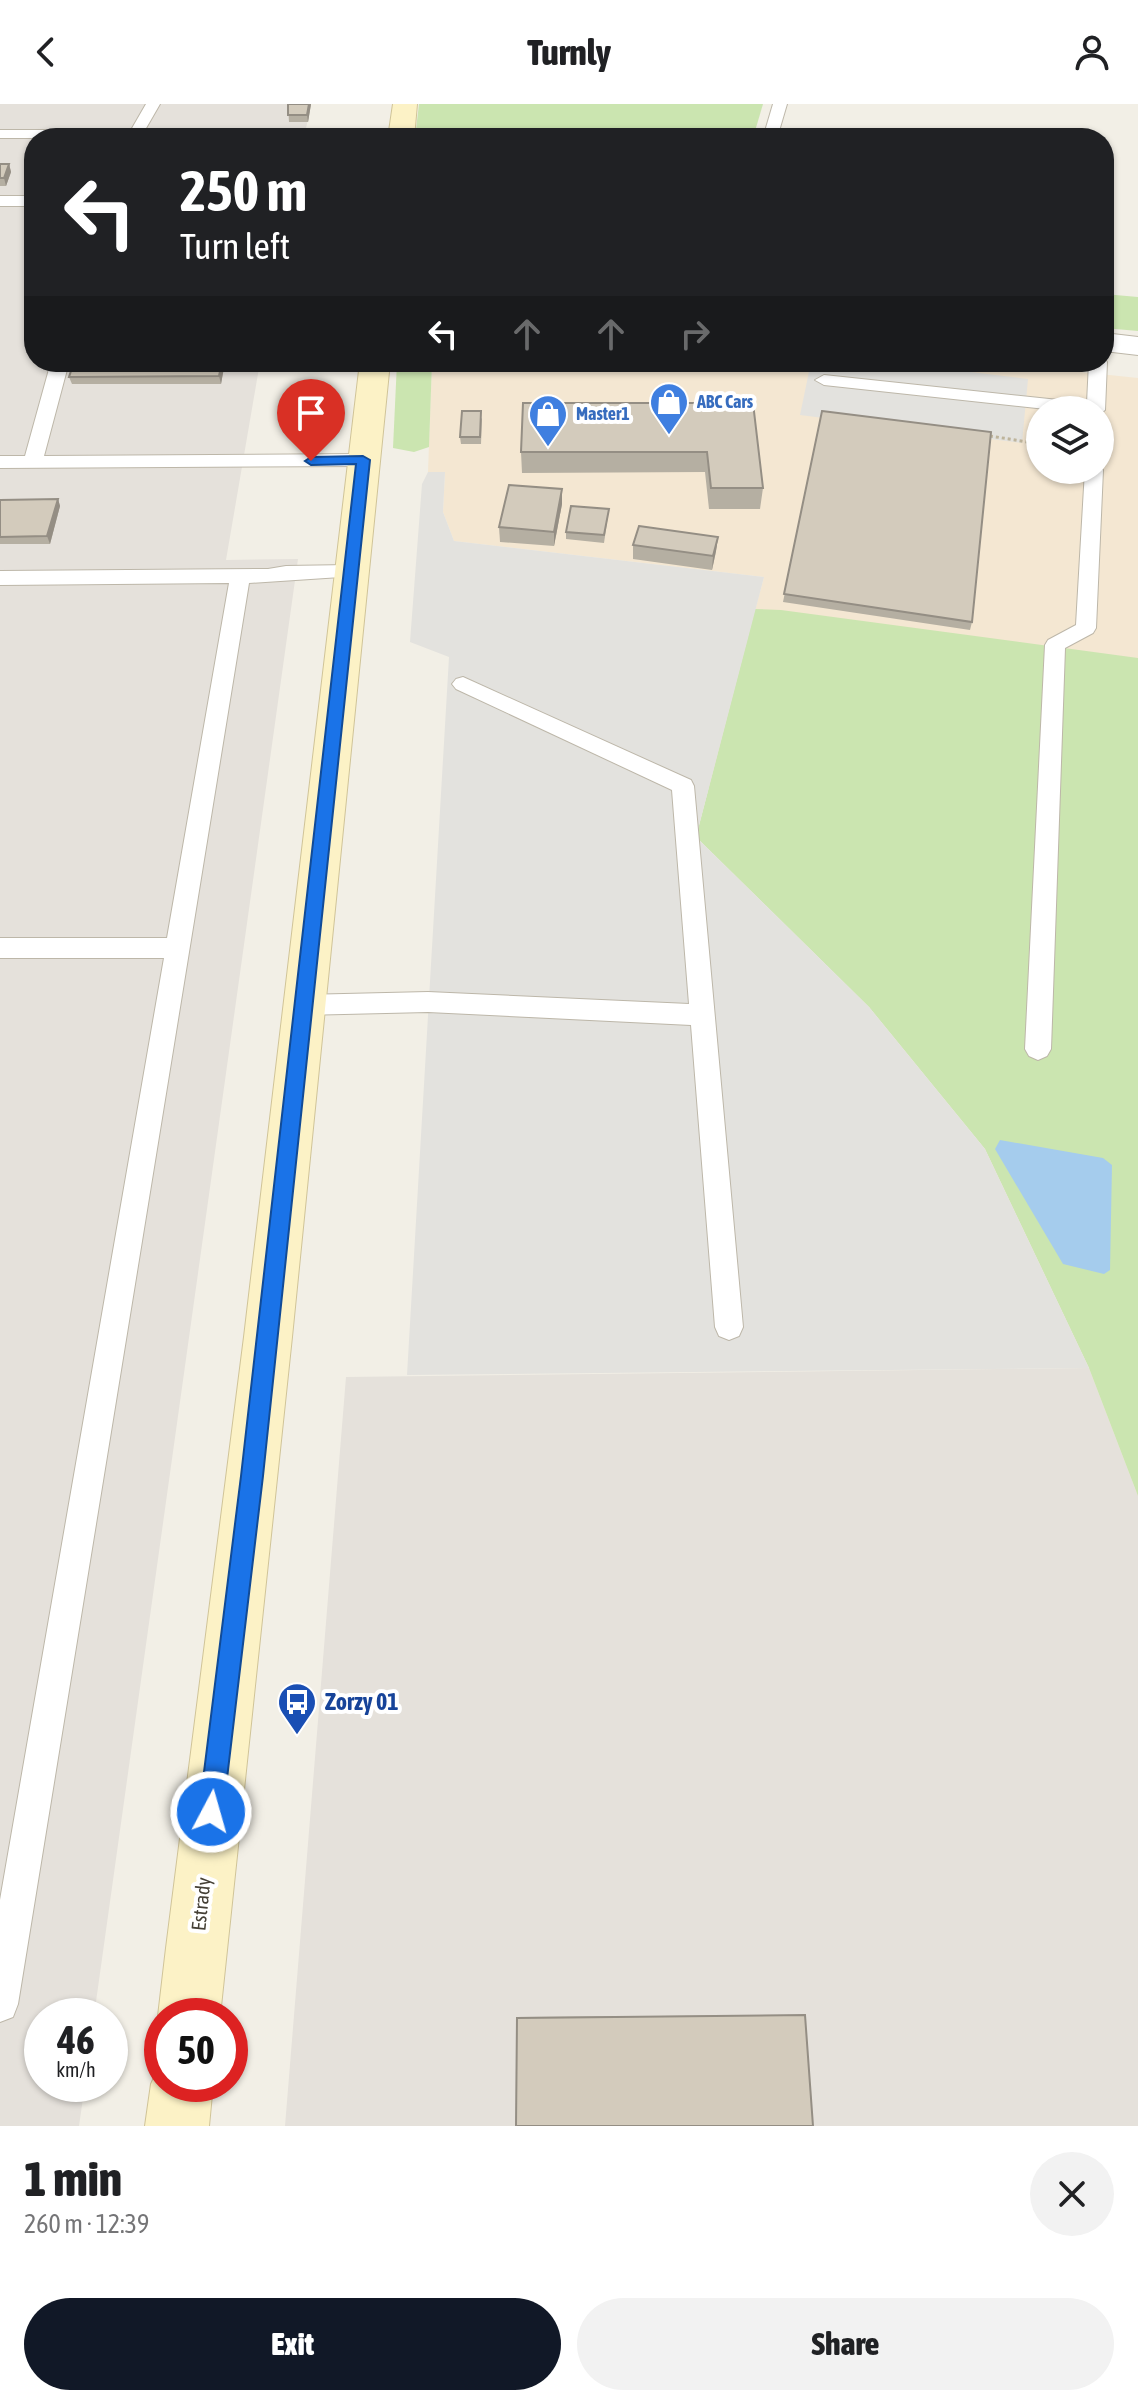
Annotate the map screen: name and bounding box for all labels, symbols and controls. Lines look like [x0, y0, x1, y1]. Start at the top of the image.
icon: back [24, 30, 68, 74]
icon: person [1070, 30, 1114, 74]
text: Turnly [527, 31, 611, 73]
text: 250 m [180, 159, 307, 223]
icon: left [48, 160, 152, 264]
text: Turn left [180, 225, 290, 267]
icon: left [421, 312, 465, 356]
icon: ahead [505, 312, 549, 356]
icon: ahead [589, 312, 633, 356]
icon: right [673, 312, 717, 356]
pin [277, 379, 345, 461]
shop icon: ABC Cars [648, 381, 690, 436]
icon: arrive [289, 391, 333, 435]
place label: ABC Cars [696, 391, 754, 412]
shop icon: Master1 [527, 393, 569, 448]
map controls [1026, 396, 1114, 484]
button: layers [1026, 396, 1114, 484]
place label: Master1 [576, 403, 630, 424]
bus stop icon: Zorzy 01 [276, 1681, 318, 1736]
place label: Zorzy 01 [325, 1688, 399, 1715]
position arrow [169, 1770, 253, 1854]
street label: Estrady [186, 1876, 215, 1932]
speed limit sign: 50 [144, 1998, 248, 2102]
text: 46 [57, 2017, 95, 2062]
text: km/h [56, 2058, 96, 2081]
text: 1 min [24, 2151, 122, 2206]
button: close [1030, 2152, 1114, 2236]
text: 260 m · 12:39 [24, 2209, 149, 2239]
button: Exit [24, 2298, 561, 2390]
button: Share [577, 2298, 1114, 2390]

